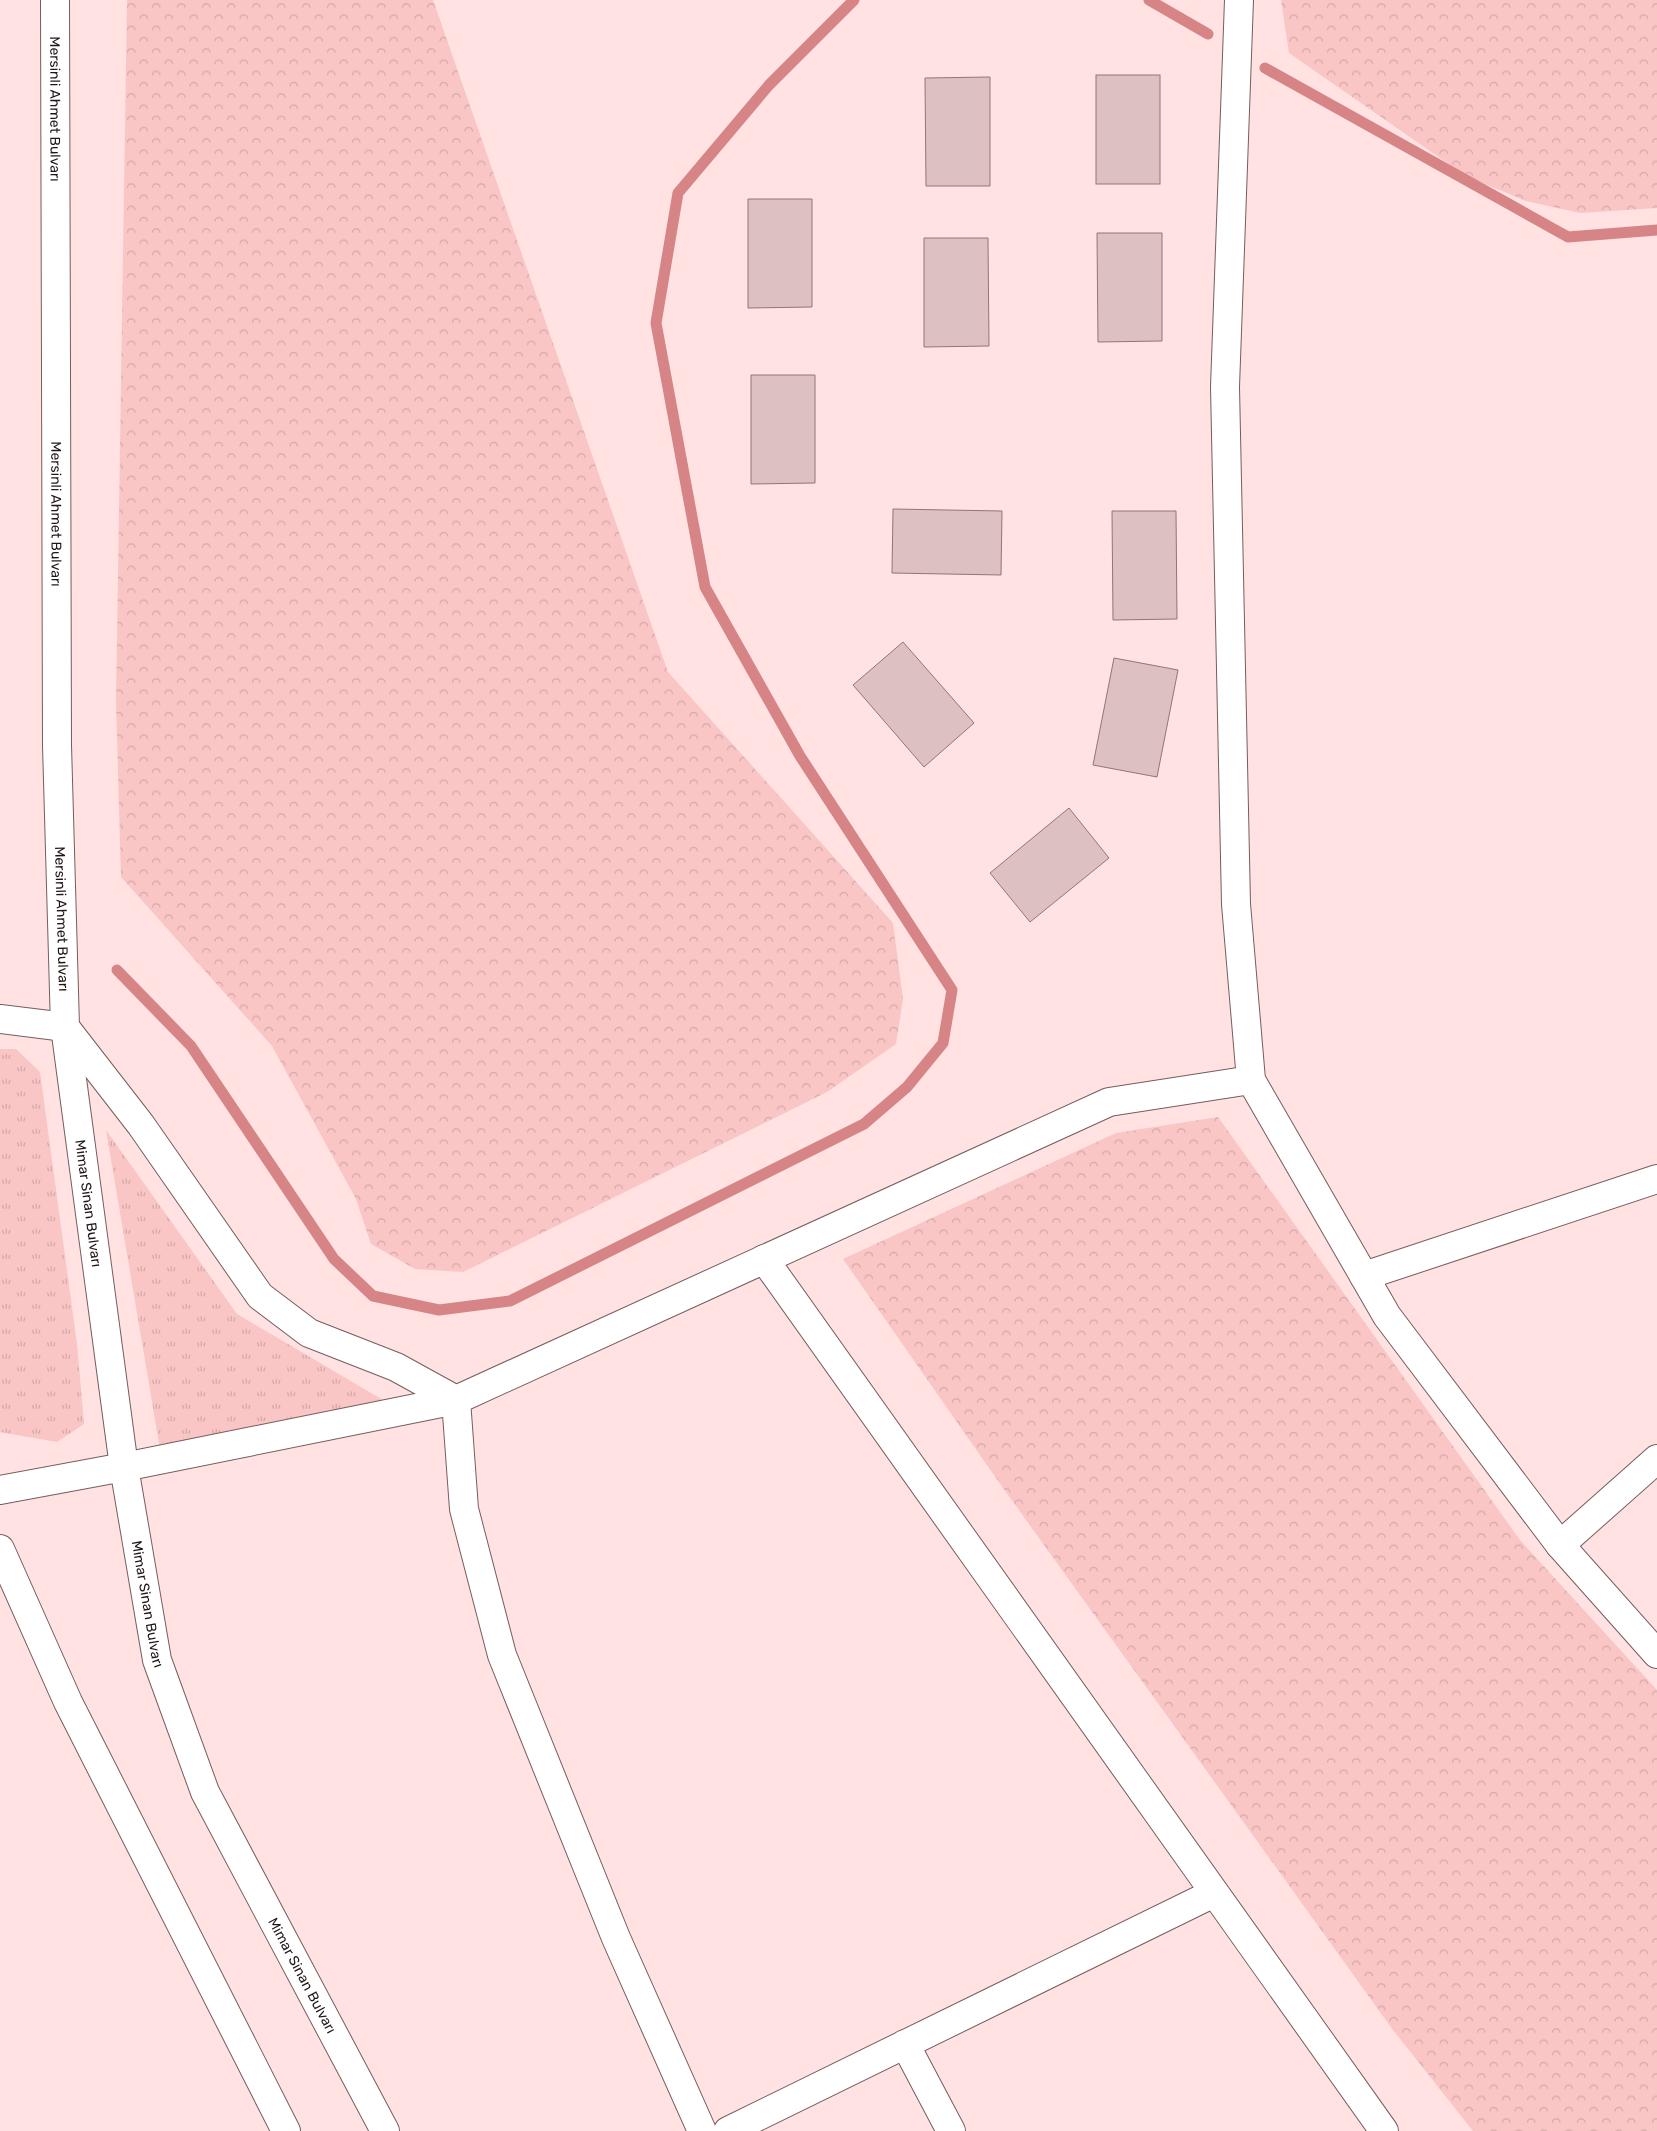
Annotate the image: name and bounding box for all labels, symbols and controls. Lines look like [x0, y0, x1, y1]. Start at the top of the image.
street label: Mersinli Ahmet Bulvarı [46, 36, 63, 182]
street label: Mersinli Ahmet Bulvarı [47, 441, 65, 587]
street label: Mersinli Ahmet Bulvarı [51, 846, 72, 992]
street label: Mimar Sinan Bulvarı [71, 1139, 105, 1268]
street label: Mimar Sinan Bulvarı [128, 1539, 167, 1670]
street label: Mimar Sinan Bulvarı [264, 1915, 340, 2036]

